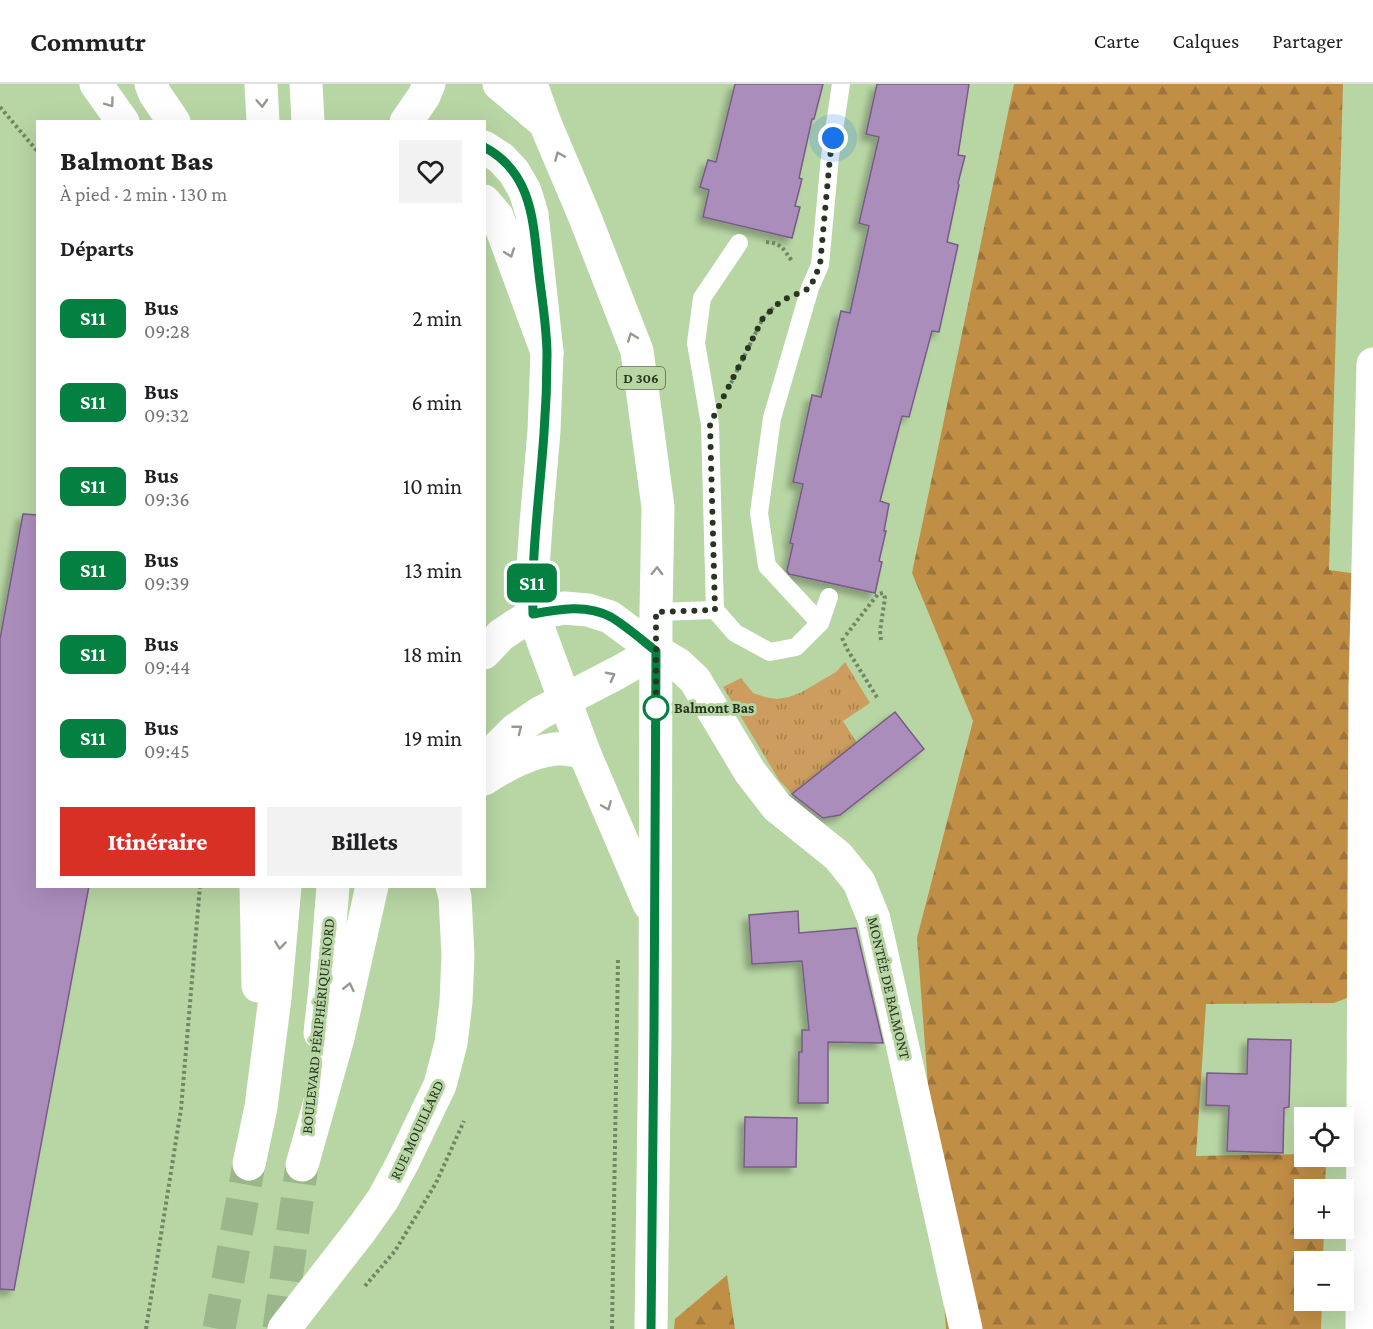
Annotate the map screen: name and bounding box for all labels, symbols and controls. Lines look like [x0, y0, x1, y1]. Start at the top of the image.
text: Commutr [30, 26, 146, 57]
text: Carte [1094, 29, 1139, 53]
text: Calques [1172, 29, 1239, 53]
text: Partager [1272, 29, 1343, 53]
one-way arrow [103, 96, 114, 107]
one-way arrow [255, 98, 268, 107]
your location [818, 123, 848, 153]
button: heart [399, 140, 462, 203]
text: Balmont Bas [60, 145, 213, 176]
one-way arrow [554, 151, 566, 162]
text: À pied · 2 min · 130 m [60, 183, 227, 205]
text: Départs [60, 236, 134, 261]
one-way arrow [503, 247, 516, 257]
text: Bus [144, 295, 178, 320]
text: S11 [80, 306, 106, 330]
text: 2 min [412, 306, 462, 331]
text: 09:28 [144, 320, 190, 342]
one-way arrow [627, 332, 639, 343]
road number: D 306 [617, 367, 665, 389]
text: Bus [144, 379, 178, 404]
text: S11 [80, 390, 106, 414]
text: 6 min [411, 390, 462, 415]
text: 09:32 [144, 404, 189, 426]
text: Bus [144, 463, 178, 488]
text: S11 [80, 474, 106, 498]
text: 10 min [403, 474, 462, 499]
text: 09:36 [144, 488, 190, 510]
text: Bus [144, 547, 178, 572]
text: S11 [80, 558, 106, 582]
text: 13 min [405, 558, 462, 583]
line badge: S11 [498, 564, 566, 602]
one-way arrow [650, 567, 663, 576]
text: S11 [519, 571, 545, 595]
text: 09:39 [144, 572, 190, 594]
text: Bus [144, 631, 178, 656]
text: S11 [80, 642, 106, 666]
text: 18 min [403, 642, 462, 667]
text: 09:44 [144, 656, 190, 678]
one-way arrow [605, 672, 615, 683]
marker: Balmont Bas [643, 695, 669, 721]
place label: Balmont Bas [674, 700, 754, 716]
text: Bus [144, 715, 178, 740]
one-way arrow [512, 725, 523, 736]
text: S11 [80, 726, 106, 750]
text: 19 min [404, 726, 462, 751]
text: 09:45 [144, 740, 190, 762]
one-way arrow [600, 799, 612, 810]
button: Itinéraire [60, 807, 255, 876]
button: Billets [267, 807, 462, 876]
street label: MONTÉE DE BALMONT [865, 915, 913, 1061]
street label: BOULEVARD PÉRIPHÉRIQUE NORD [299, 917, 337, 1135]
one-way arrow [274, 940, 287, 949]
one-way arrow [342, 982, 355, 992]
street label: RUE MOUILLARD [387, 1078, 447, 1182]
map controls [1294, 1107, 1354, 1311]
button: locate [1294, 1107, 1354, 1167]
button: + [1294, 1179, 1354, 1239]
button: − [1294, 1251, 1354, 1311]

